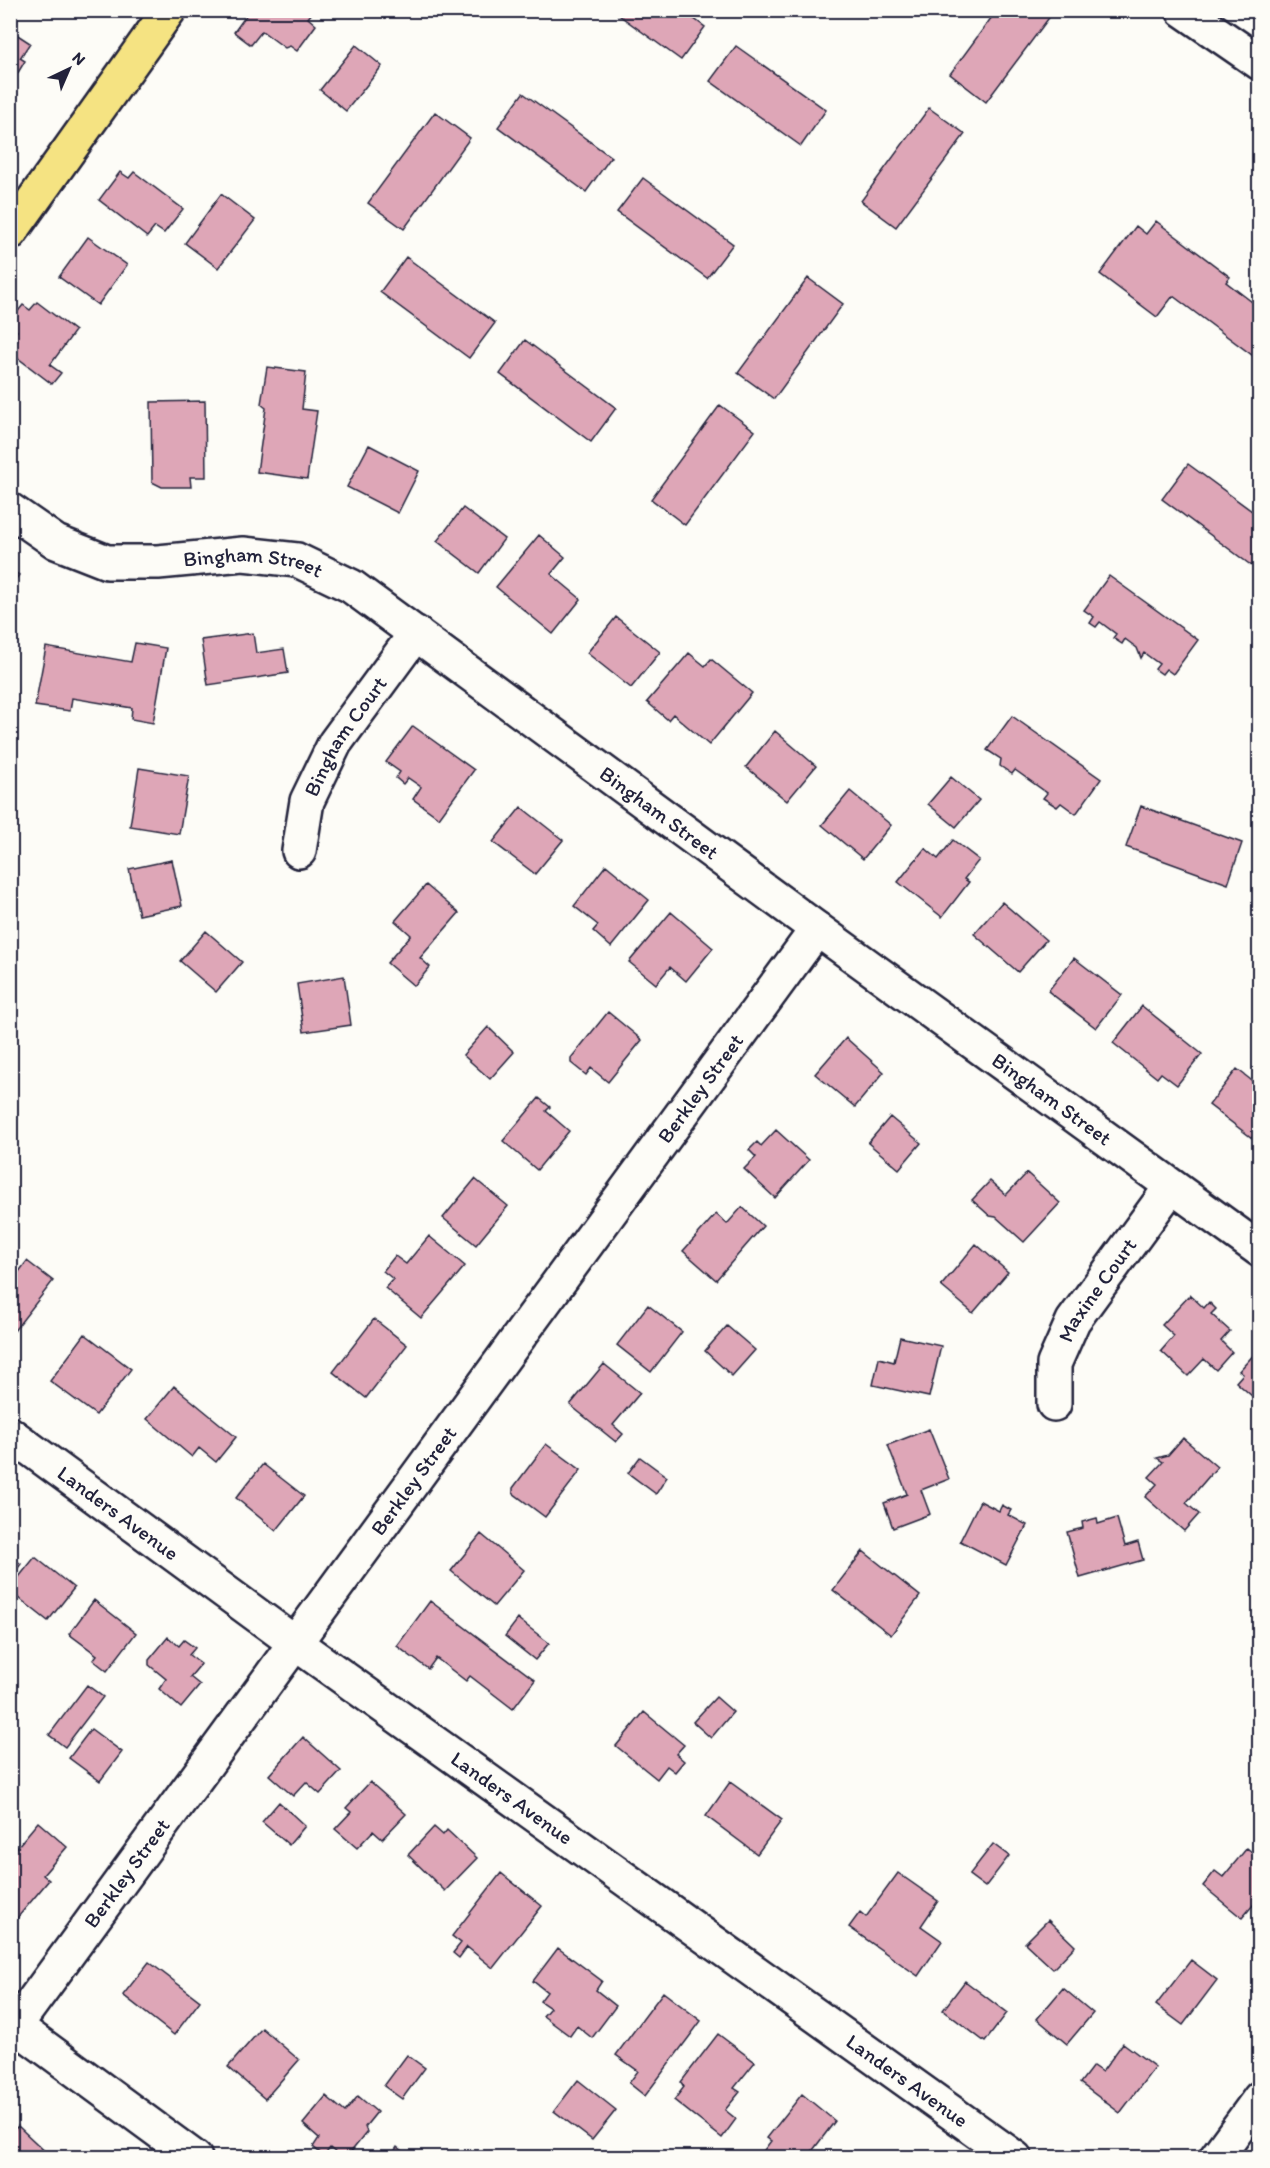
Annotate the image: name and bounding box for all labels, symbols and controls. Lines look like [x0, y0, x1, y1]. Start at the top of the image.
north arrow [39, 39, 99, 99]
text: N [69, 48, 90, 69]
street label: Bingham Street [182, 541, 327, 583]
street label: Bingham Court [298, 671, 392, 800]
street label: Bingham Street [595, 760, 724, 864]
street label: Berkley Street [652, 1029, 748, 1148]
street label: Bingham Street [987, 1047, 1117, 1150]
street label: Maxine Court [1052, 1233, 1142, 1346]
street label: Berkley Street [365, 1421, 462, 1540]
street label: Landers Avenue [53, 1460, 184, 1565]
street label: Landers Avenue [446, 1746, 578, 1850]
street label: Berkley Street [78, 1813, 175, 1932]
street label: Landers Avenue [842, 2028, 973, 2132]

